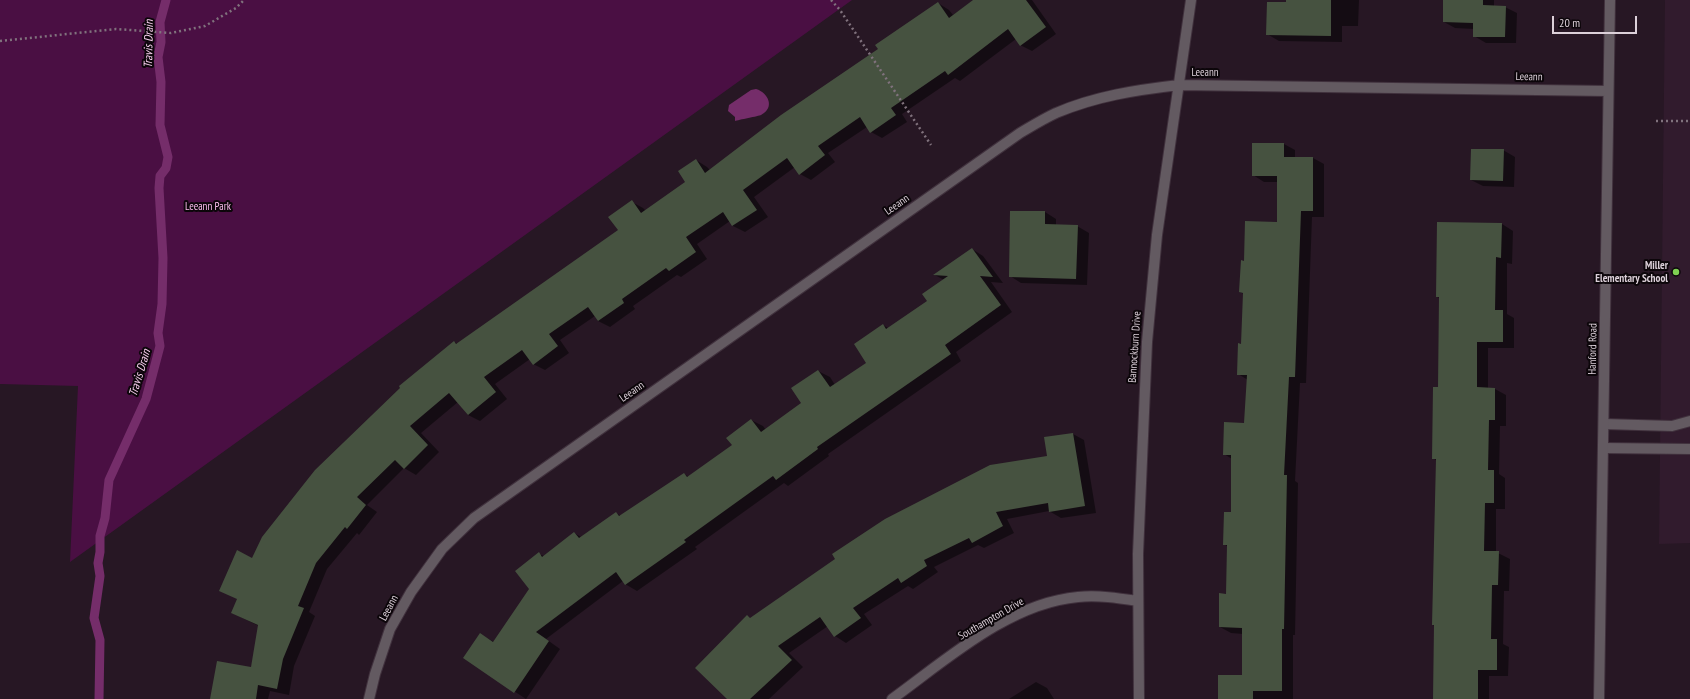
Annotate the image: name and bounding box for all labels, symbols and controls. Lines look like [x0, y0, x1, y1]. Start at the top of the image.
scale bar [1554, 8, 1639, 34]
text: 20 m [1559, 15, 1580, 30]
water label: Travis Drain [141, 20, 157, 68]
street label: Leeann [1191, 66, 1219, 80]
street label: Leeann [1515, 70, 1543, 84]
street label: Leeann [882, 192, 912, 218]
park label: Leeann Park [185, 200, 231, 214]
place label: Miller Elementary School [1595, 259, 1668, 285]
marker: Miller Elementary School [1671, 267, 1681, 277]
street label: Bannockburn Drive [1126, 311, 1144, 383]
street label: Hanford Road [1586, 323, 1600, 375]
water label: Travis Drain [126, 348, 154, 398]
street label: Leeann [617, 379, 647, 405]
street label: Leeann [377, 593, 401, 623]
street label: Southampton Drive [956, 595, 1026, 643]

